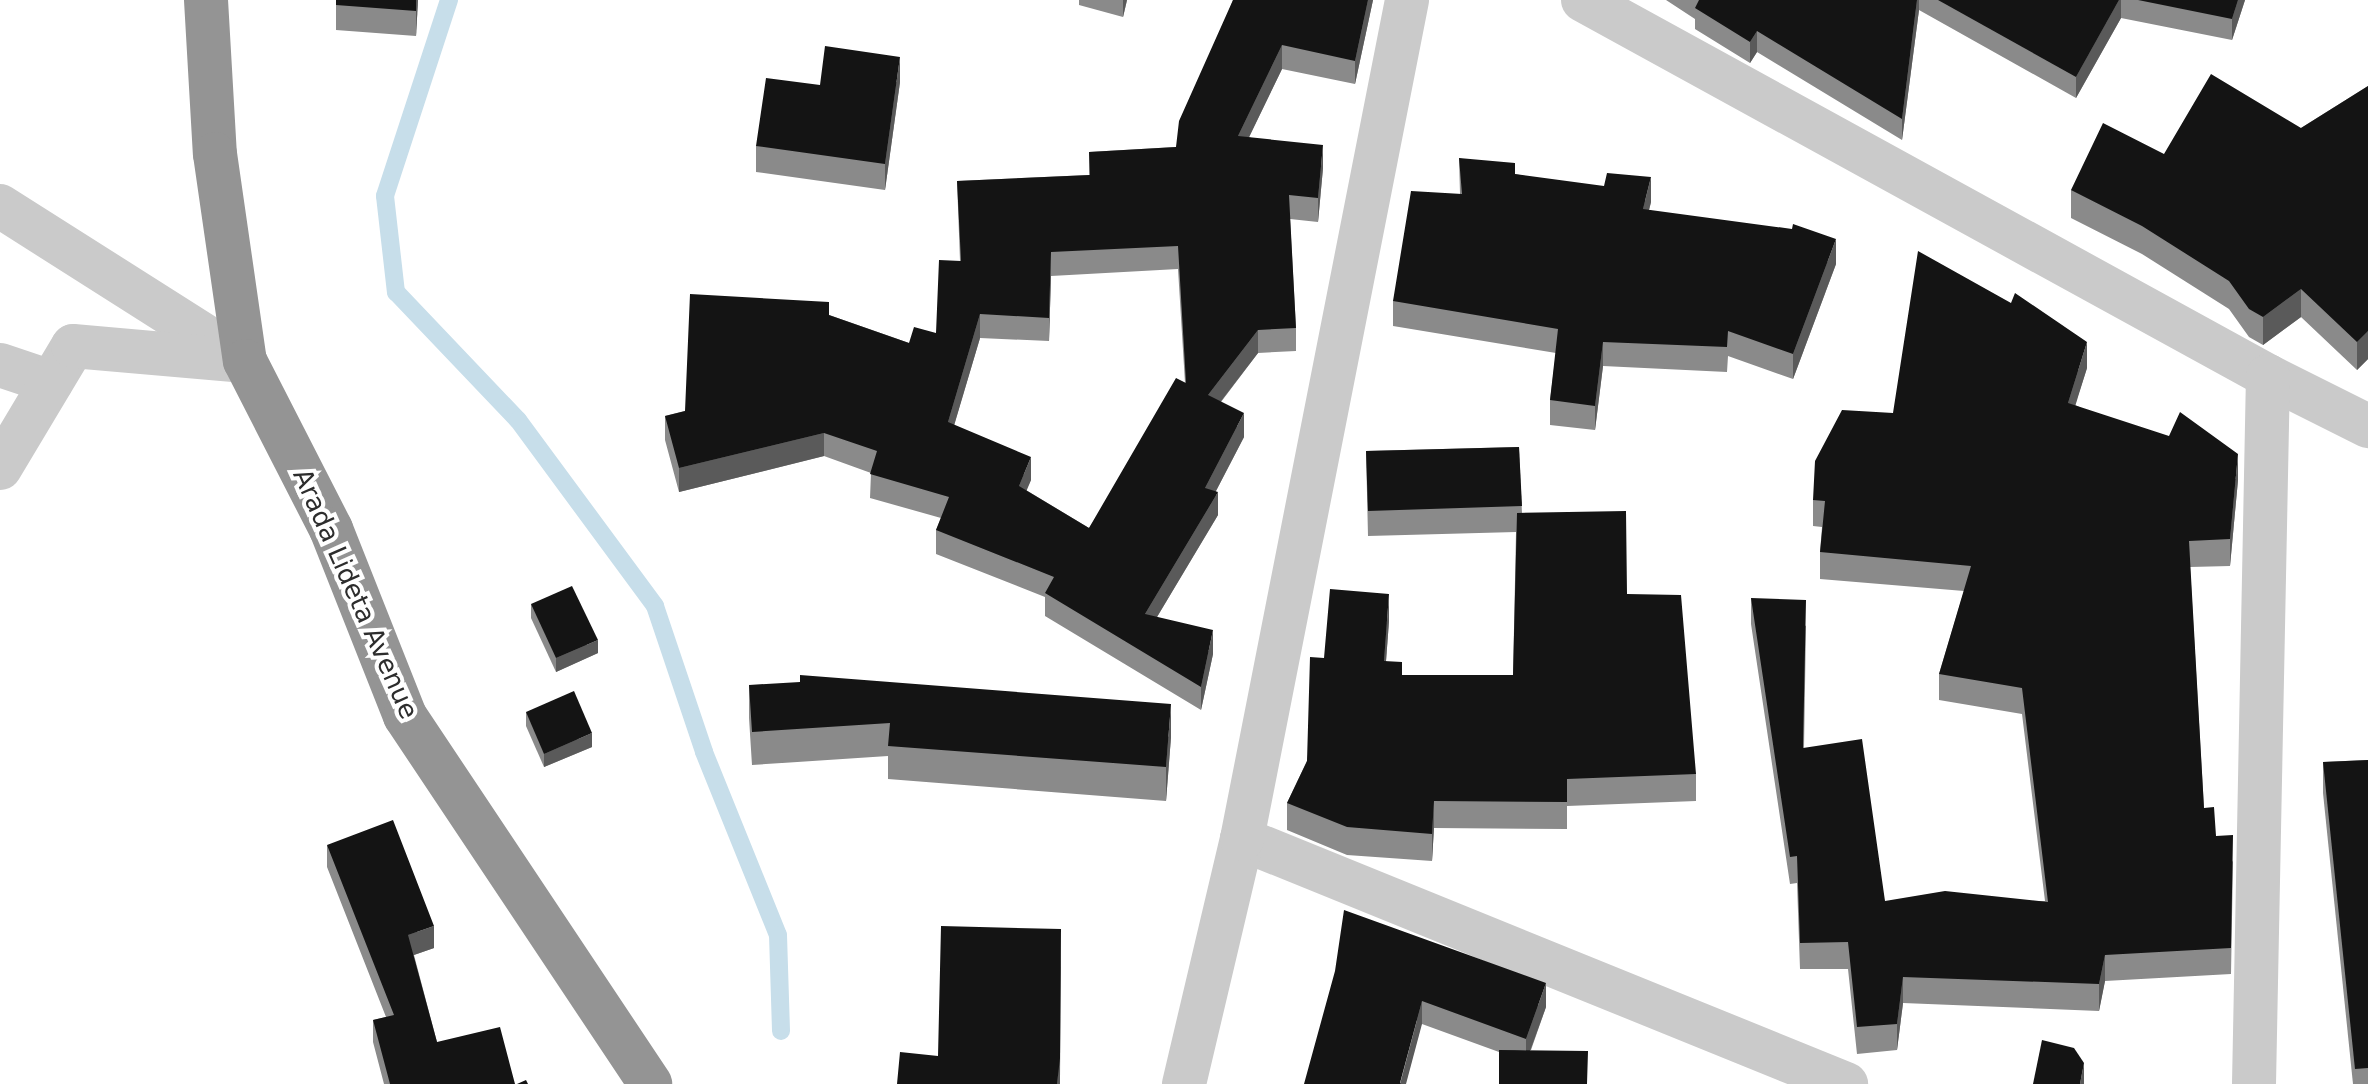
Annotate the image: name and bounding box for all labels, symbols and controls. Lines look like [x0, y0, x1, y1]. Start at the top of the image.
street label: Arada Lideta Avenue [286, 464, 424, 724]

